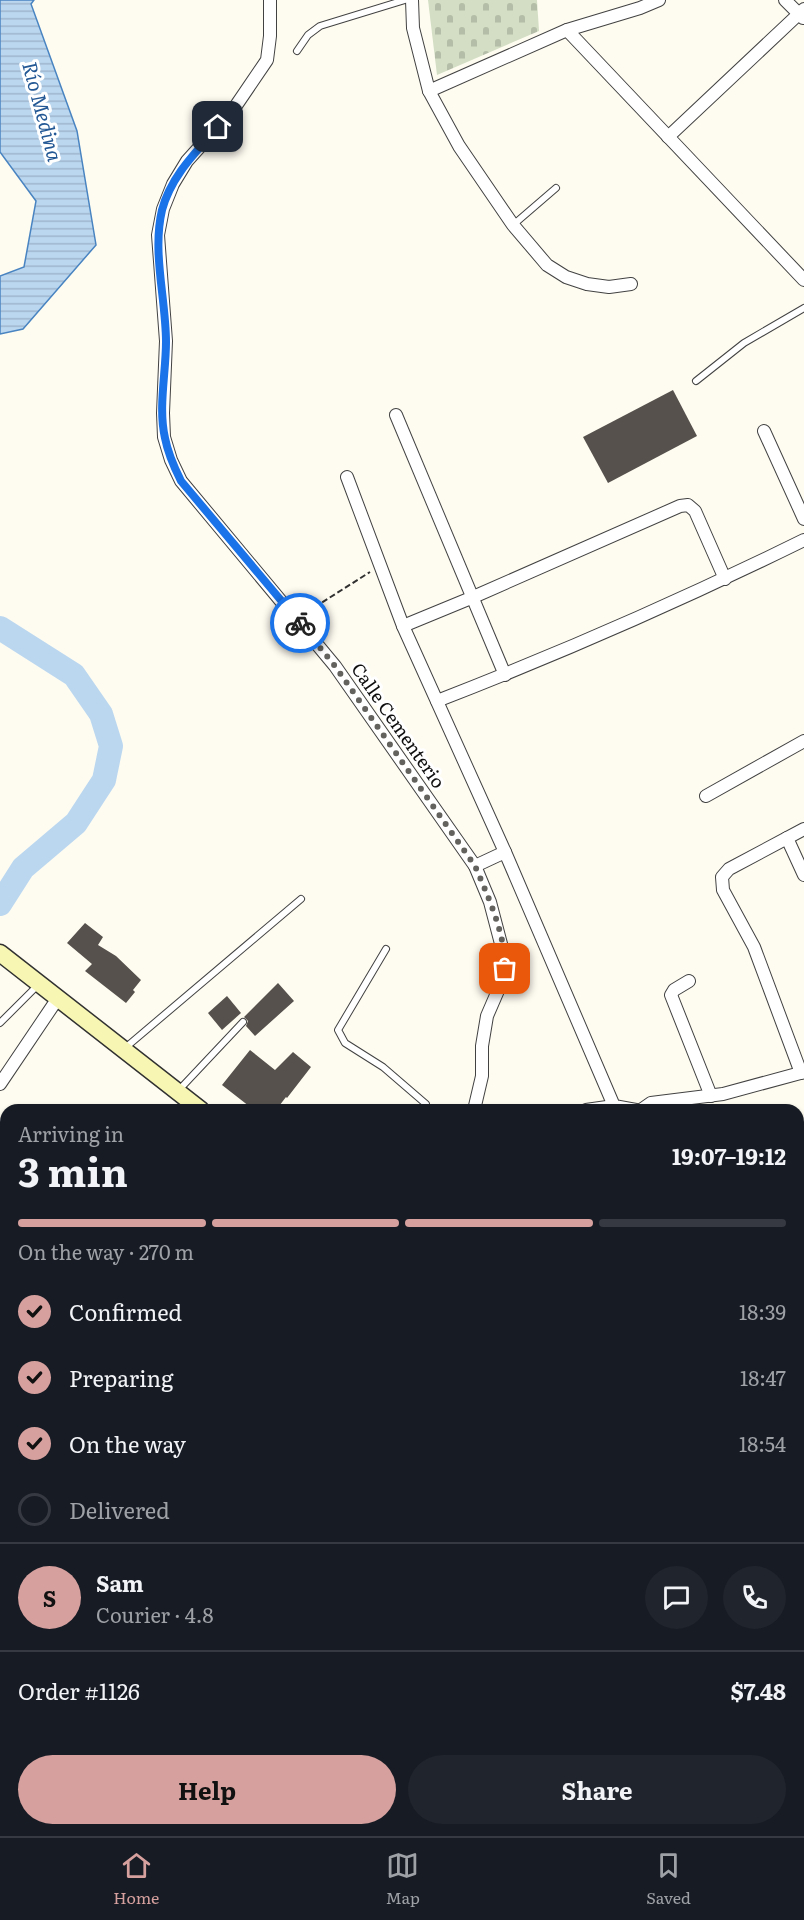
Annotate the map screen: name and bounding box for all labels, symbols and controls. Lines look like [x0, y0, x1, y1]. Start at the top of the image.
water label: Río Medina [16, 58, 72, 165]
pin [192, 101, 243, 152]
icon: home [201, 110, 234, 143]
courier [270, 593, 330, 653]
icon: bike [284, 607, 317, 640]
street label: Calle Cementerio [346, 657, 452, 793]
pin [479, 943, 530, 994]
icon: bag [488, 952, 521, 985]
text: Arriving in [18, 1118, 124, 1148]
text: 19:07–19:12 [672, 1139, 786, 1172]
text: 3 min [18, 1141, 128, 1199]
text: On the way · 270 m [18, 1236, 194, 1266]
icon: check [18, 1295, 51, 1328]
text: Confirmed [69, 1295, 182, 1328]
text: 18:39 [739, 1296, 786, 1326]
icon: check [18, 1361, 51, 1394]
text: Preparing [69, 1361, 173, 1394]
text: 18:47 [740, 1362, 786, 1392]
icon: check [18, 1427, 51, 1460]
text: On the way [69, 1427, 186, 1460]
text: 18:54 [739, 1428, 786, 1458]
text: Delivered [69, 1493, 170, 1526]
text: Sam [96, 1566, 144, 1599]
button: chat [645, 1566, 708, 1629]
button: phone [723, 1566, 786, 1629]
text: S [43, 1581, 56, 1614]
text: Courier · 4.8 [96, 1599, 213, 1629]
text: Order #1126 [18, 1674, 140, 1707]
text: $7.48 [730, 1674, 786, 1707]
button: Help [18, 1755, 396, 1824]
button: Share [408, 1755, 786, 1824]
tab: Home [113, 1849, 159, 1909]
tab: Map [386, 1849, 420, 1909]
tab: Saved [646, 1849, 691, 1909]

